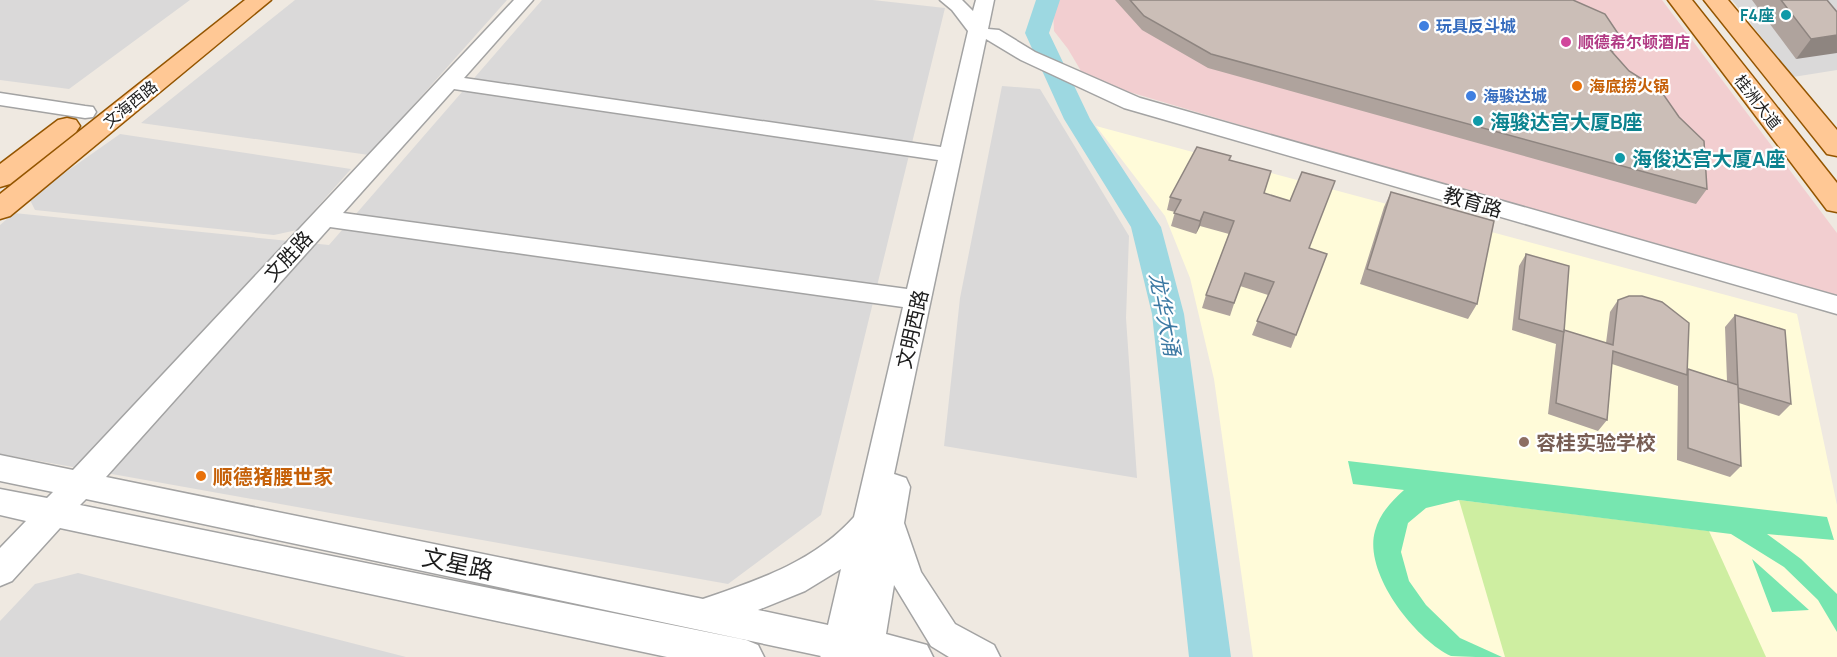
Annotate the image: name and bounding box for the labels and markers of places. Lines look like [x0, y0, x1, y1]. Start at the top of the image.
place label: F4座 [1740, 4, 1774, 26]
marker: F4座 [1779, 8, 1793, 22]
place label: 玩具反斗城 [1436, 15, 1516, 37]
marker: 玩具反斗城 [1417, 19, 1431, 33]
place label: 顺德希尔顿酒店 [1578, 31, 1690, 53]
marker: 顺德希尔顿酒店 [1559, 35, 1573, 49]
place label: 海底捞火锅 [1589, 75, 1669, 97]
marker: 海底捞火锅 [1570, 79, 1584, 93]
place label: 海骏达城 [1483, 85, 1547, 107]
marker: 海骏达城 [1464, 89, 1478, 103]
place label: 海骏达宫大厦B座 [1490, 108, 1643, 135]
marker: 海骏达宫大厦B座 [1471, 114, 1485, 128]
place label: 海俊达宫大厦A座 [1632, 145, 1785, 172]
marker: 海俊达宫大厦A座 [1613, 151, 1627, 165]
place label: 容桂实验学校 [1536, 429, 1656, 456]
marker: 容桂实验学校 [1517, 435, 1531, 449]
place label: 顺德猪腰世家 [213, 463, 333, 490]
marker: 顺德猪腰世家 [194, 469, 208, 483]

